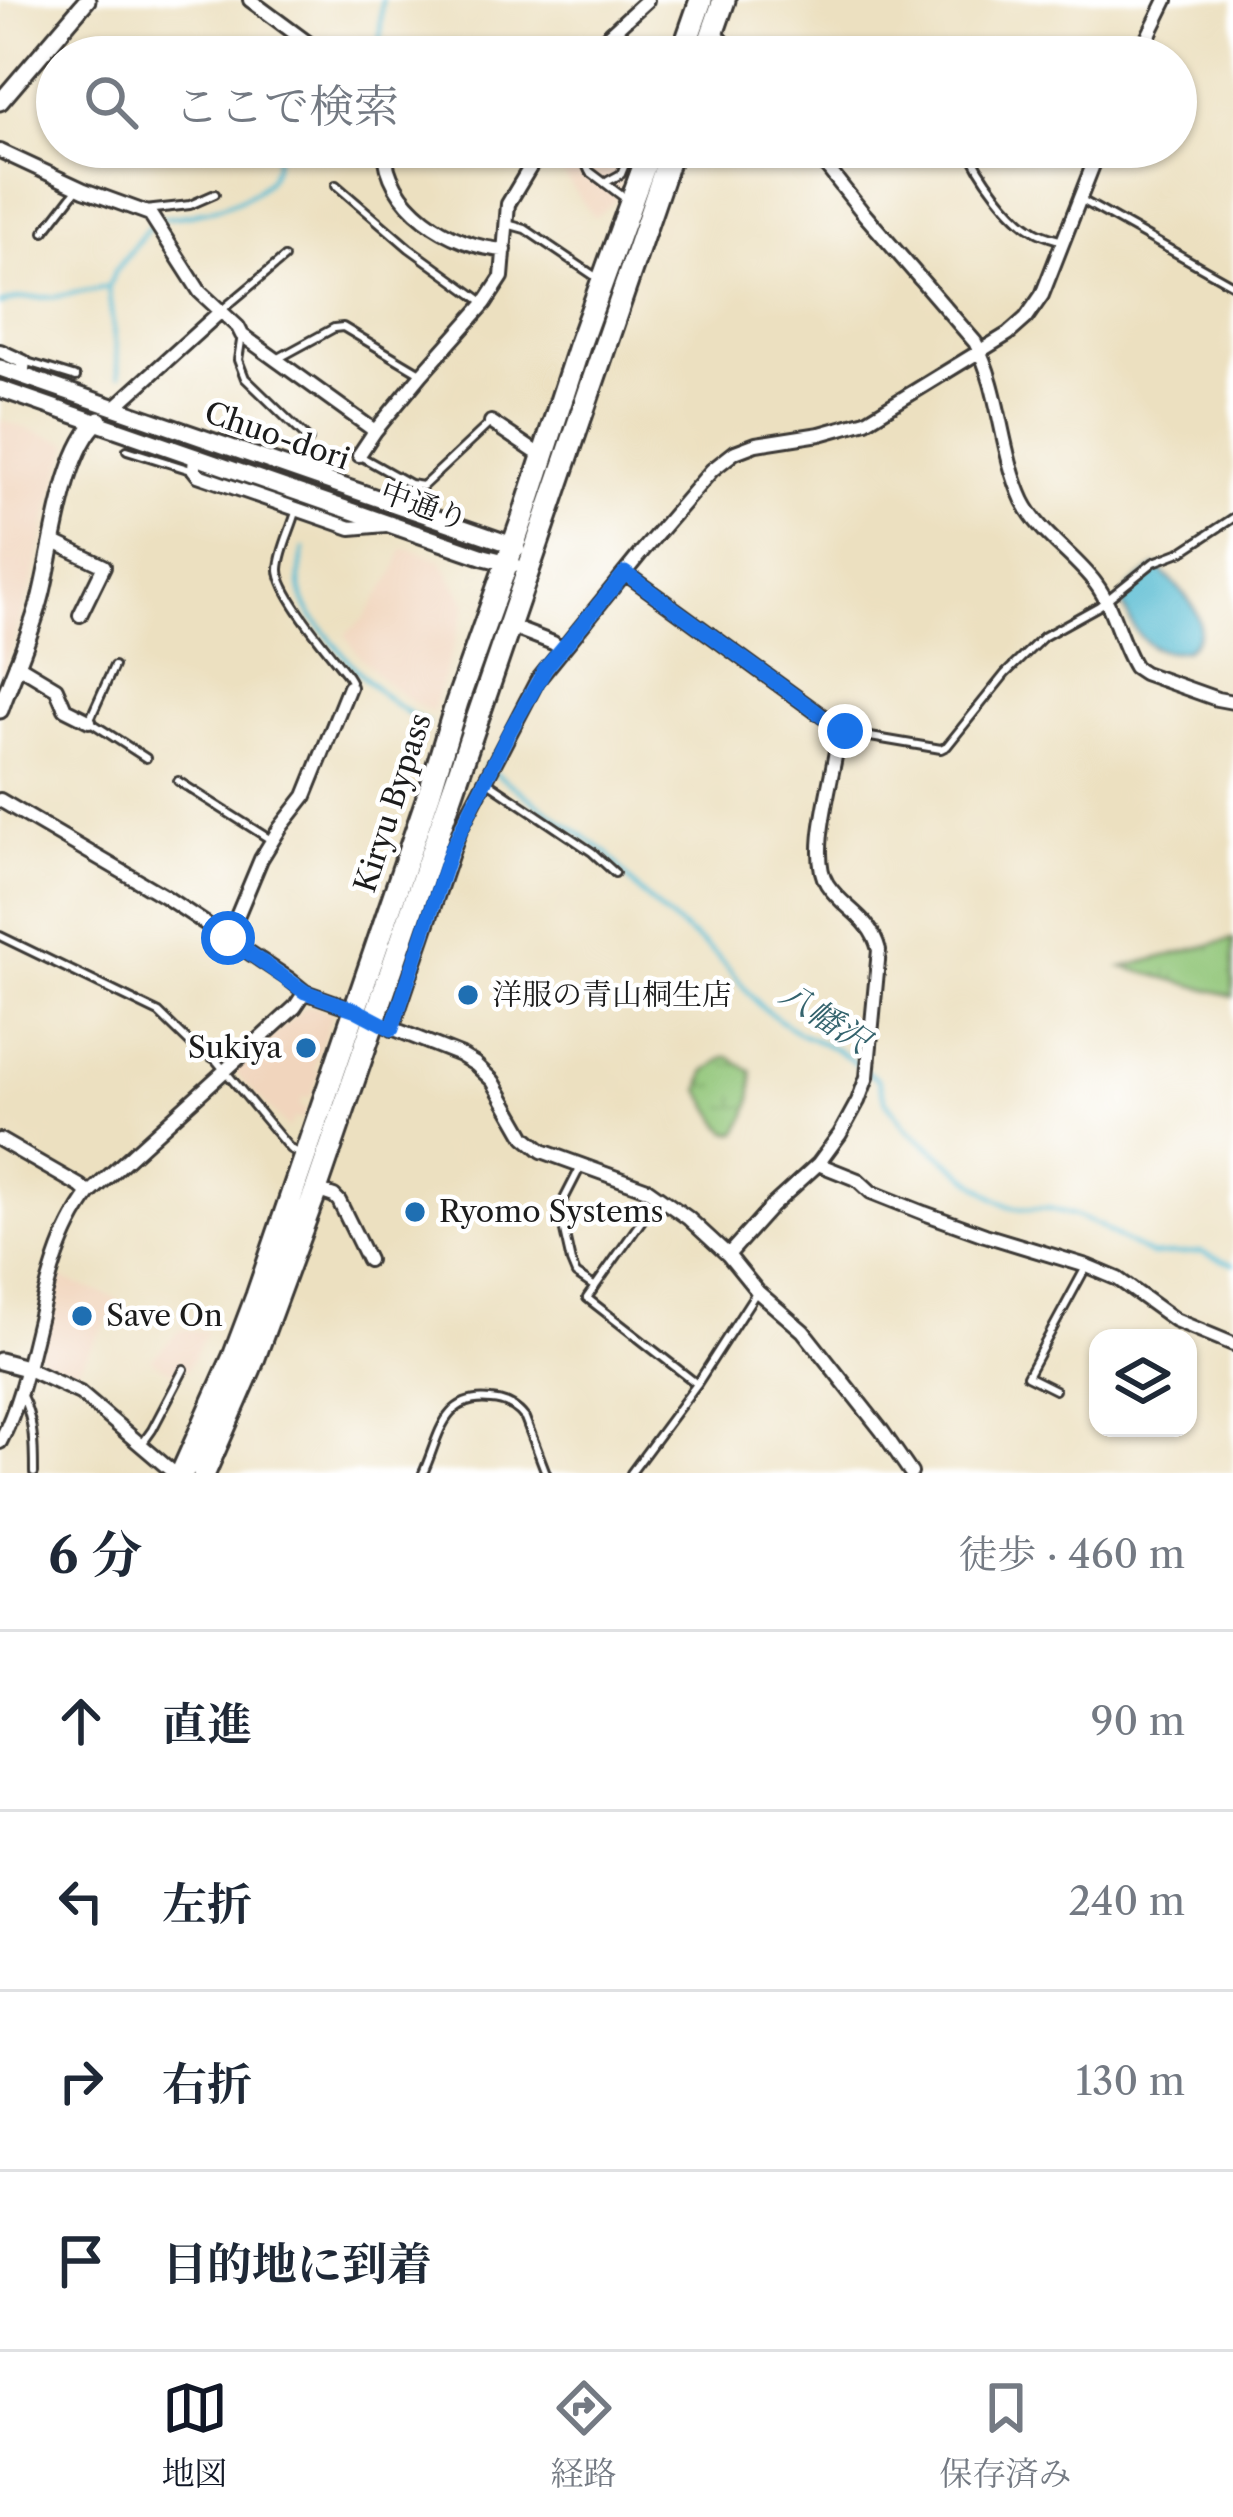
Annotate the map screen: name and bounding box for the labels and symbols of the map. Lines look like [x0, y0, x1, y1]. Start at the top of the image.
street label: Chuo-dori [200, 393, 355, 478]
street label: 中通り [376, 473, 473, 538]
route end [818, 704, 872, 758]
street label: Kiryu Bypass [346, 709, 439, 897]
route start [201, 911, 255, 965]
water label: 八幡沢 [772, 973, 881, 1064]
place label: 洋服の青山桐生店 [492, 976, 732, 1013]
marker: 洋服の青山桐生店 [455, 982, 481, 1008]
place label: Sukiya [188, 1029, 282, 1066]
marker: Sukiya [293, 1035, 319, 1061]
place label: Ryomo Systems [439, 1193, 664, 1230]
marker: Ryomo Systems [402, 1199, 428, 1225]
place label: Save On [106, 1297, 223, 1334]
marker: Save On [69, 1303, 95, 1329]

